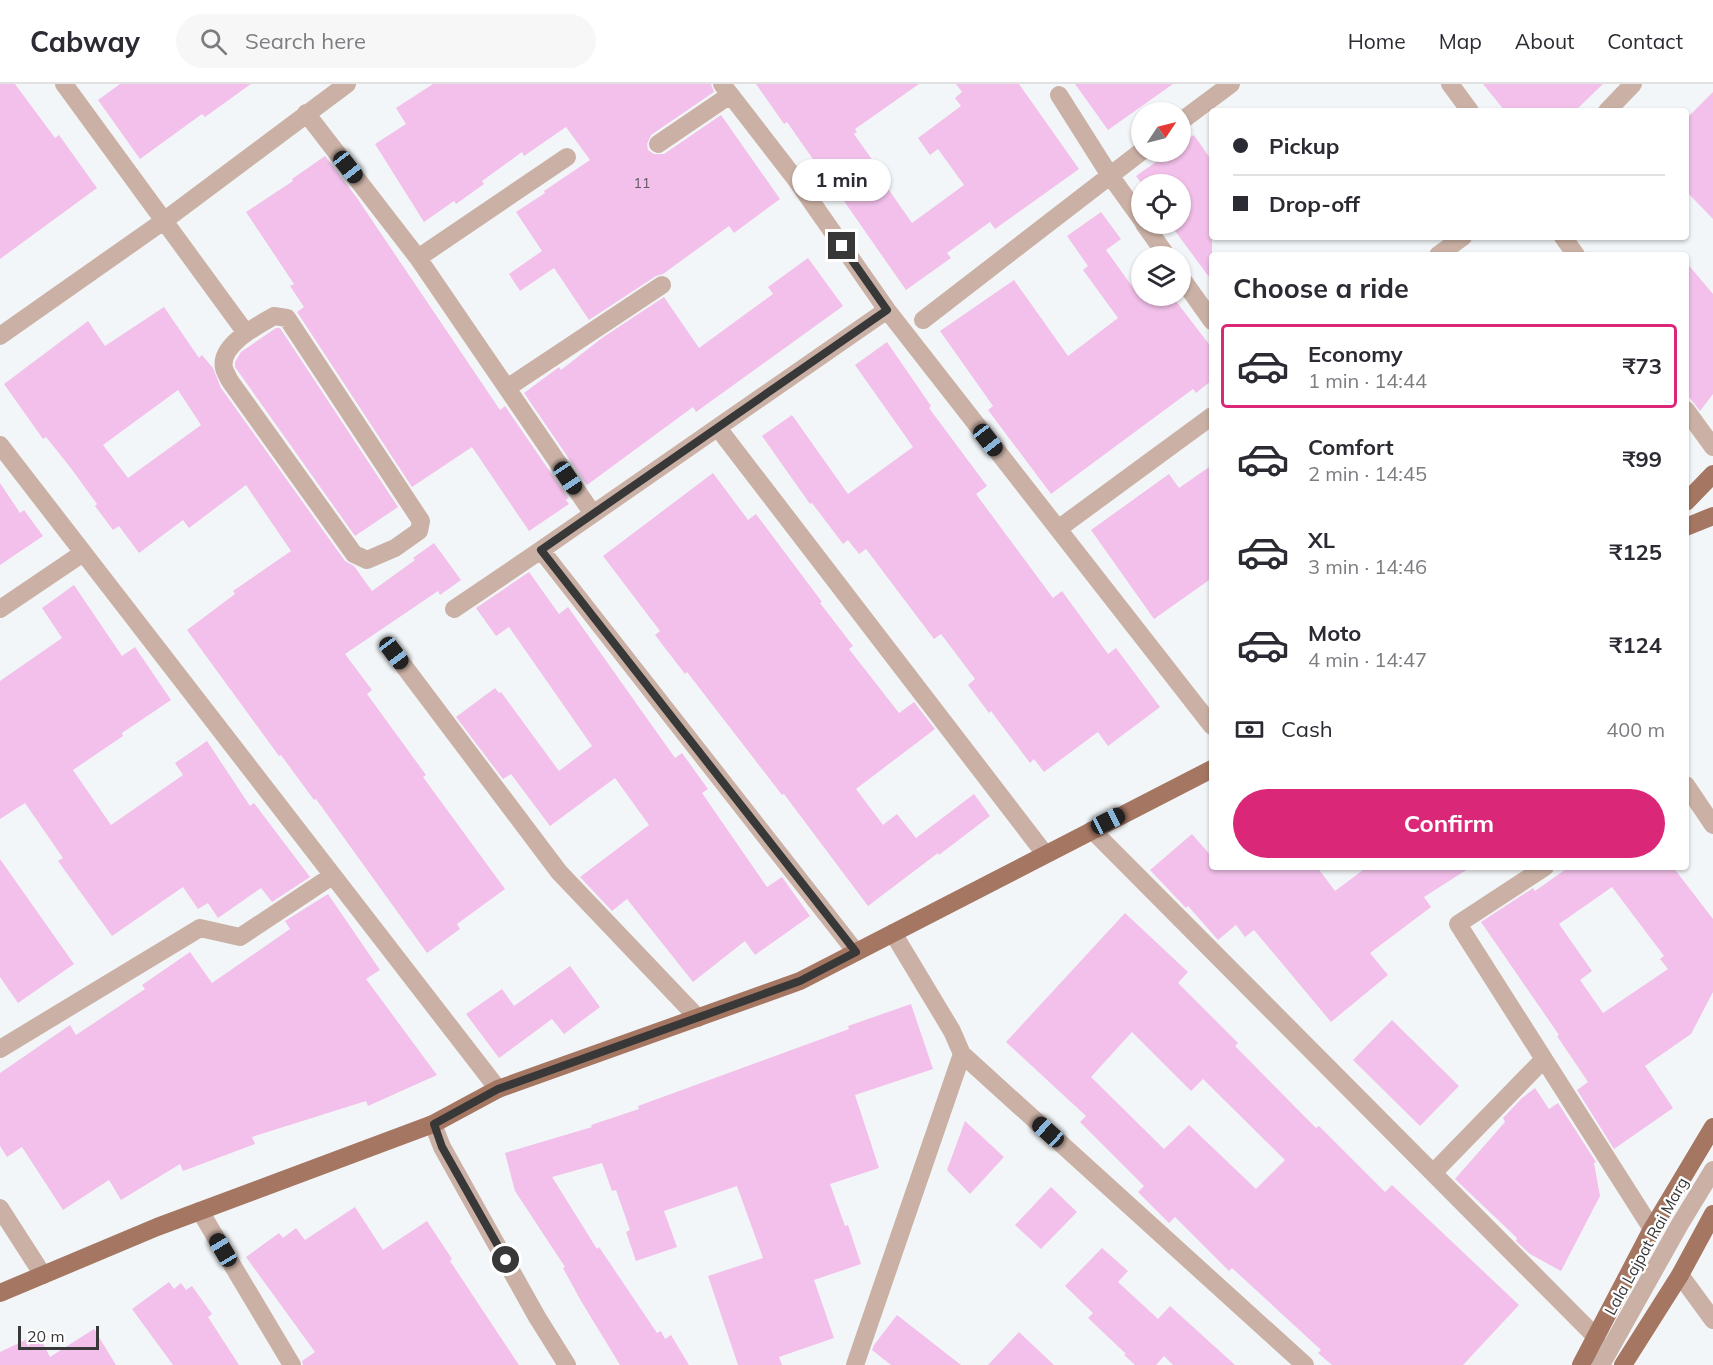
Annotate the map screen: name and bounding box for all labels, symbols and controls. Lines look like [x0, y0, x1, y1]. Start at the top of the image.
search box [176, 14, 596, 68]
text: Cabway [30, 24, 140, 59]
icon: search [197, 25, 230, 58]
text: Search here [245, 27, 366, 55]
text: Home [1348, 28, 1406, 54]
text: Map [1439, 28, 1482, 54]
text: About [1515, 28, 1574, 54]
text: Contact [1607, 28, 1683, 54]
north arrow [1131, 102, 1191, 162]
map controls [1131, 102, 1191, 306]
text: Pickup [1269, 132, 1339, 160]
car [330, 147, 366, 187]
callout: 1 min [792, 159, 892, 201]
text: 1 min [815, 167, 868, 192]
house number: 11 [634, 174, 650, 192]
button: locate [1131, 174, 1191, 234]
text: Drop-off [1269, 190, 1360, 218]
route end [828, 232, 855, 259]
button: layers [1131, 246, 1191, 306]
text: Choose a ride [1233, 271, 1409, 305]
icon: car [1236, 339, 1290, 393]
text: Economy [1308, 340, 1403, 368]
text: ₹73 [1622, 352, 1662, 380]
text: 1 min · 14:44 [1308, 368, 1427, 393]
car [970, 420, 1006, 460]
icon: car [1236, 432, 1290, 486]
text: Comfort [1308, 433, 1394, 461]
text: ₹99 [1622, 445, 1662, 473]
car [550, 458, 586, 498]
text: 2 min · 14:45 [1308, 461, 1427, 486]
icon: car [1236, 525, 1290, 579]
text: XL [1308, 526, 1335, 554]
text: ₹125 [1609, 538, 1662, 566]
text: 3 min · 14:46 [1308, 554, 1427, 579]
icon: car [1236, 618, 1290, 672]
text: Moto [1308, 619, 1361, 647]
text: ₹124 [1609, 631, 1662, 659]
car [376, 633, 412, 673]
text: 4 min · 14:47 [1308, 647, 1427, 672]
icon: cash [1233, 713, 1266, 746]
text: Cash [1281, 715, 1333, 743]
text: 400 m [1606, 717, 1665, 742]
button: Confirm [1233, 789, 1665, 858]
car [1088, 805, 1128, 837]
car [1029, 1113, 1067, 1151]
street label: Lala Lajpat Rai Marg [1600, 1174, 1692, 1318]
car [206, 1230, 240, 1270]
route start [492, 1246, 519, 1273]
scale bar [18, 1323, 99, 1350]
text: 20 m [27, 1326, 64, 1346]

